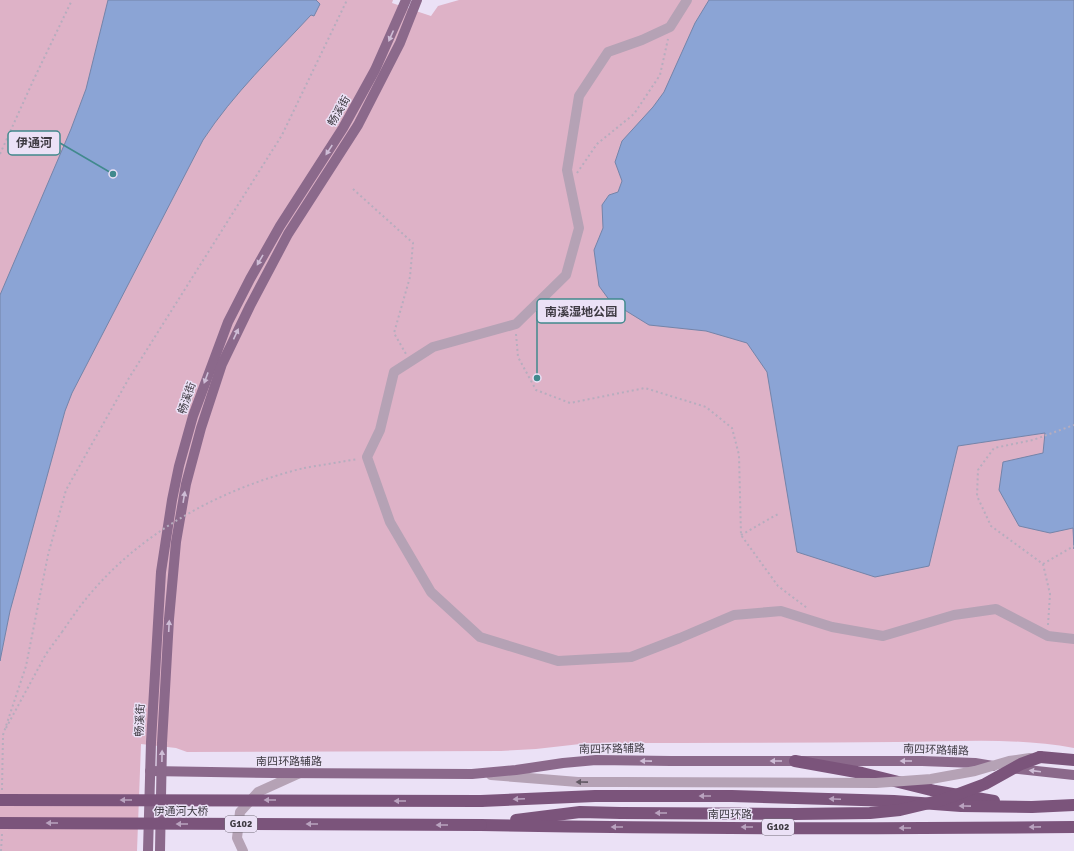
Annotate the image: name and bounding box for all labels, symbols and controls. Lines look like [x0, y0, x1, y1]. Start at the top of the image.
one-way arrow [387, 30, 393, 42]
street label: 畅溪街 [325, 93, 353, 129]
callout: 伊通河 [8, 131, 60, 155]
text: 伊通河 [16, 136, 52, 151]
one-way arrow [325, 145, 333, 155]
one-way arrow [257, 254, 264, 266]
callout: 南溪湿地公园 [537, 299, 625, 323]
text: 南溪湿地公园 [545, 305, 617, 320]
one-way arrow [233, 328, 239, 340]
one-way arrow [203, 373, 209, 385]
street label: 畅溪街 [175, 380, 199, 416]
one-way arrow [181, 491, 187, 503]
one-way arrow [165, 620, 172, 632]
street label: 畅溪街 [133, 703, 147, 737]
street label: 南四环路辅路 [579, 742, 645, 756]
street label: 南四环路辅路 [903, 742, 969, 758]
one-way arrow [158, 750, 165, 762]
street label: 南四环路辅路 [256, 755, 322, 768]
one-way arrow [639, 758, 652, 764]
one-way arrow [769, 758, 782, 764]
one-way arrow [899, 758, 912, 764]
one-way arrow [1029, 768, 1041, 774]
one-way arrow [575, 779, 588, 785]
one-way arrow [698, 793, 711, 799]
one-way arrow [829, 795, 841, 802]
one-way arrow [513, 796, 525, 803]
one-way arrow [119, 797, 132, 803]
one-way arrow [263, 797, 276, 803]
one-way arrow [393, 798, 406, 804]
one-way arrow [958, 803, 971, 809]
street label: 伊通河大桥 [154, 805, 209, 818]
street label: 南四环路 [708, 808, 752, 821]
one-way arrow [655, 810, 667, 817]
road number: G102 [225, 816, 257, 832]
road number: G102 [762, 819, 794, 835]
one-way arrow [45, 820, 58, 826]
one-way arrow [175, 821, 188, 827]
one-way arrow [305, 821, 318, 827]
one-way arrow [435, 822, 448, 828]
one-way arrow [610, 824, 623, 830]
one-way arrow [740, 824, 753, 830]
one-way arrow [1029, 824, 1041, 831]
one-way arrow [898, 825, 911, 831]

